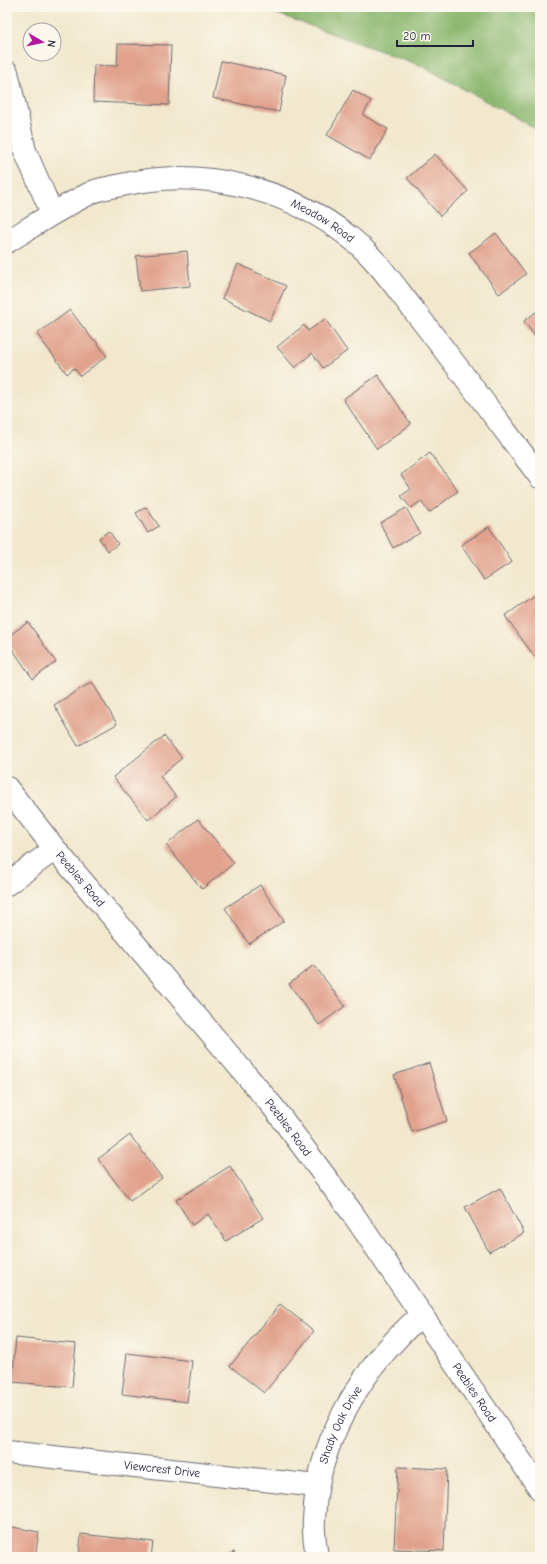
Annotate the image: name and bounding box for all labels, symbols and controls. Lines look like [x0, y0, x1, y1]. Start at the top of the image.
north arrow [22, 22, 62, 62]
scale bar [397, 22, 473, 48]
text: 20 m [403, 29, 431, 43]
text: N [44, 39, 58, 48]
street label: Meadow Road [289, 196, 357, 245]
street label: Peebles Road [53, 848, 108, 910]
street label: Peebles Road [262, 1096, 314, 1159]
street label: Peebles Road [449, 1360, 499, 1425]
street label: Shady Oak Drive [316, 1383, 365, 1465]
street label: Viewcrest Drive [123, 1458, 201, 1480]

